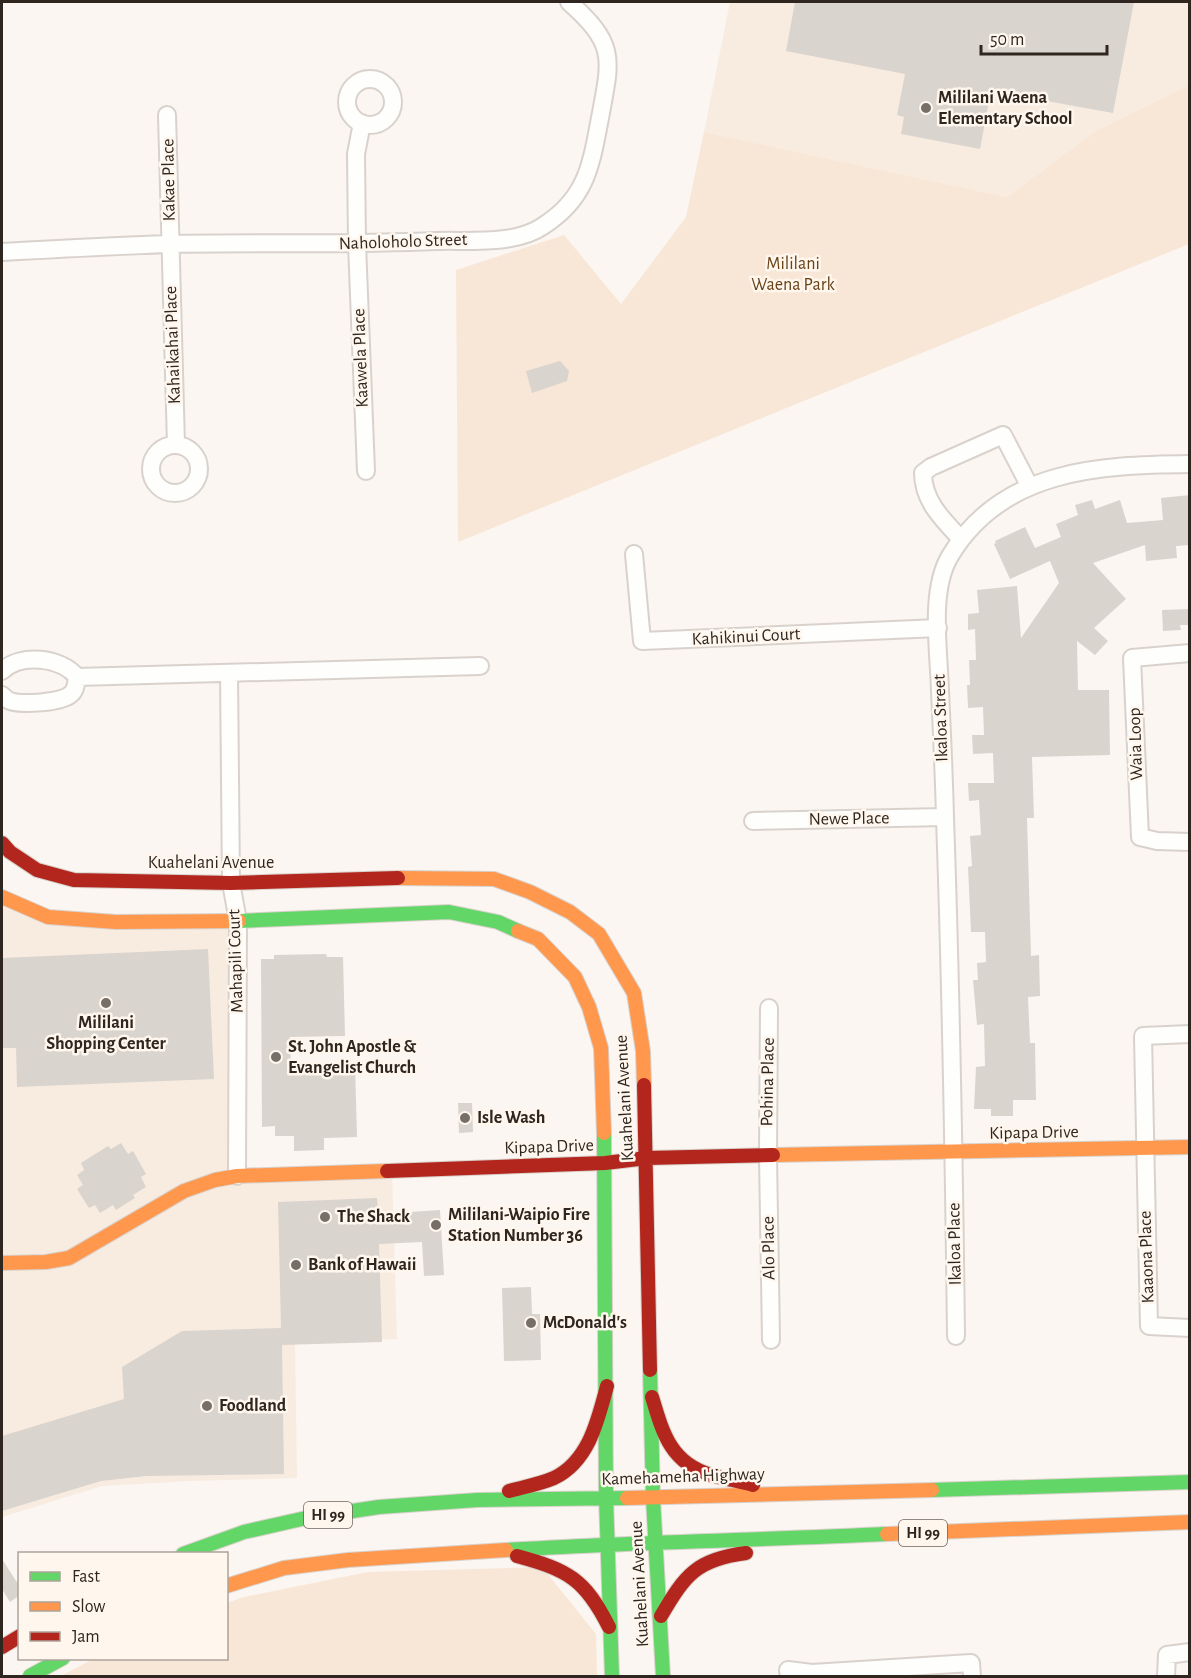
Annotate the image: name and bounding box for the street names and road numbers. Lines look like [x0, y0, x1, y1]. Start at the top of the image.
street label: Kakae Place [159, 138, 179, 222]
street label: Naholoholo Street [338, 231, 468, 253]
street label: Kahaikahai Place [162, 285, 184, 405]
street label: Kaawela Place [350, 308, 372, 408]
street label: Kahikinui Court [691, 625, 801, 649]
street label: Ikaloa Street [930, 674, 952, 762]
street label: Waia Loop [1126, 707, 1146, 781]
street label: Newe Place [808, 809, 890, 829]
street label: Kuahelani Avenue [148, 854, 274, 872]
street label: Mahapili Court [225, 909, 247, 1013]
street label: Kuahelani Avenue [613, 1034, 637, 1162]
street label: Pohina Place [758, 1037, 778, 1127]
street label: Kipapa Drive [989, 1123, 1079, 1143]
street label: Kipapa Drive [504, 1136, 594, 1158]
street label: Ikaloa Place [945, 1202, 965, 1286]
street label: Kaaona Place [1136, 1210, 1158, 1304]
street label: Alo Place [759, 1216, 779, 1280]
street label: Kamehameha Highway [601, 1465, 765, 1489]
road number: HI 99 [304, 1502, 352, 1528]
street label: Kuahelani Avenue [628, 1520, 652, 1648]
road number: HI 99 [899, 1520, 947, 1546]

